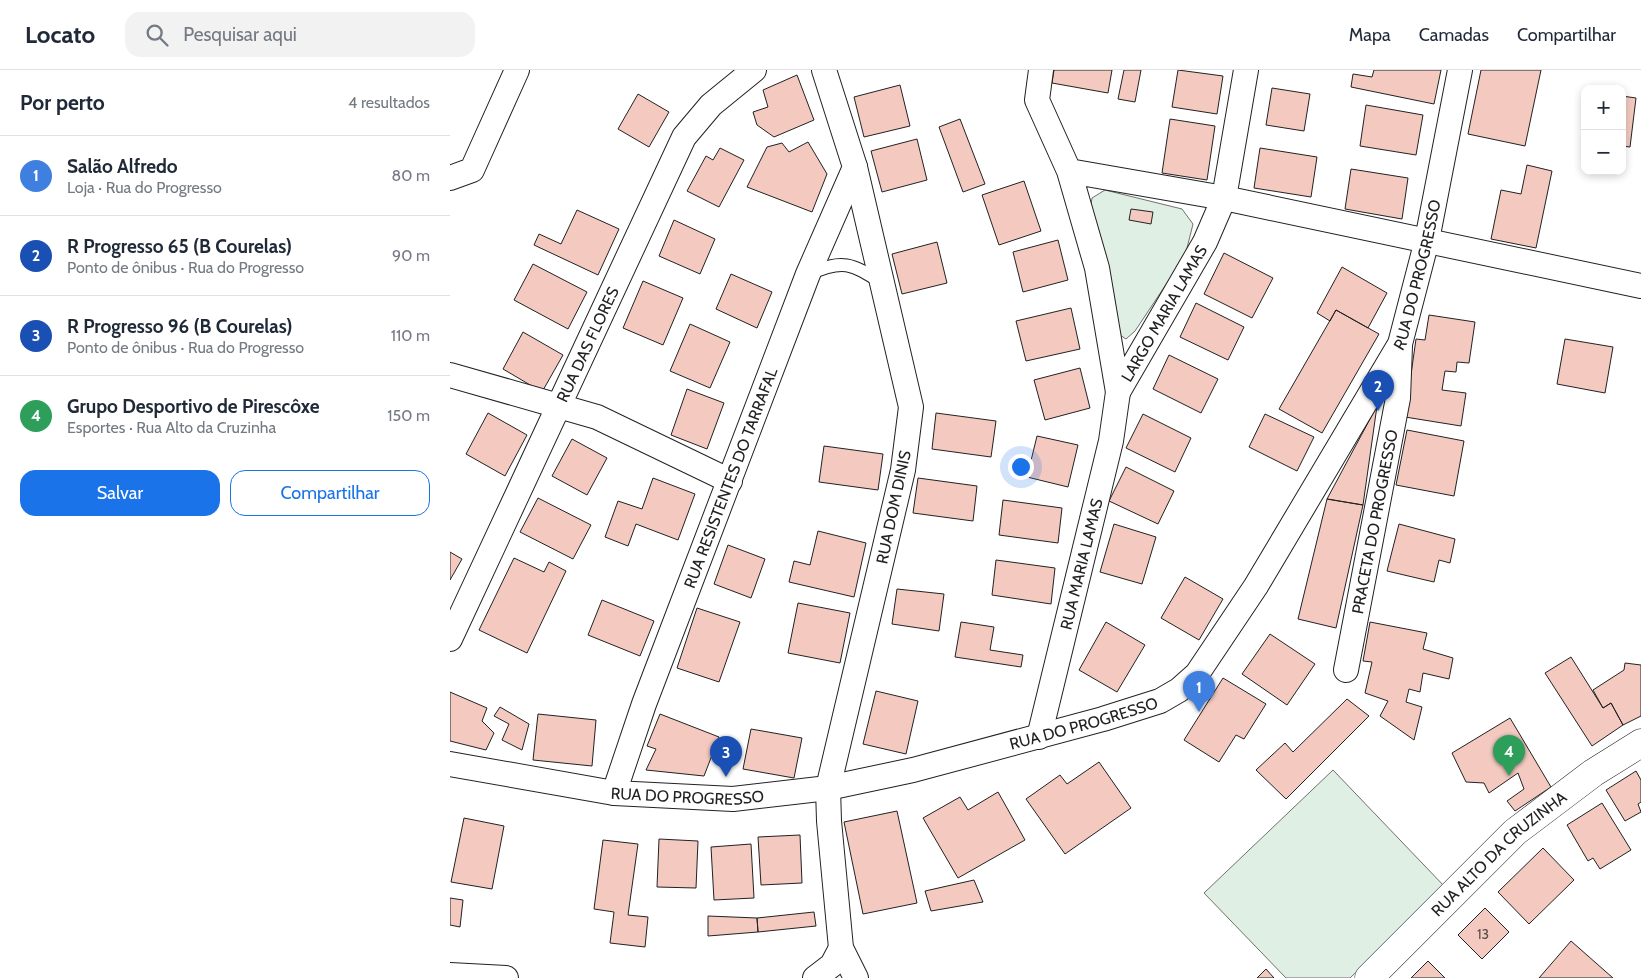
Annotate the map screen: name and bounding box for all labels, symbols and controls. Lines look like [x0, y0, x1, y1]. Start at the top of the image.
search box [125, 12, 475, 57]
text: Locato [25, 20, 95, 49]
icon: search [143, 21, 171, 49]
text: Pesquisar aqui [183, 23, 297, 46]
text: Mapa [1349, 24, 1391, 46]
text: Camadas [1419, 24, 1489, 46]
text: Compartilhar [1517, 24, 1616, 46]
map controls [1581, 85, 1626, 175]
button: + [1581, 85, 1626, 130]
text: Por perto [20, 90, 105, 115]
text: 4 resultados [348, 93, 430, 112]
button: − [1581, 130, 1626, 175]
text: Salão Alfredo [67, 155, 178, 178]
text: 1 [33, 166, 39, 185]
text: 80 m [392, 166, 430, 185]
text: Loja · Rua do Progresso [67, 178, 222, 197]
street label: RUA DO PROGRESSO [1390, 198, 1445, 353]
text: R Progresso 65 (B Courelas) [67, 235, 292, 258]
street label: LARGO MARIA LAMAS [1117, 242, 1211, 385]
text: 2 [32, 246, 40, 265]
text: 90 m [392, 246, 430, 265]
text: Ponto de ônibus · Rua do Progresso [67, 258, 304, 277]
street label: RUA DAS FLORES [553, 284, 623, 405]
text: R Progresso 96 (B Courelas) [67, 315, 293, 338]
text: 3 [32, 326, 40, 345]
text: 110 m [391, 326, 430, 345]
text: Ponto de ônibus · Rua do Progresso [67, 338, 304, 357]
street label: RUA RESISTENTES DO TARRAFAL [680, 365, 781, 591]
pin: 2 [1362, 370, 1394, 411]
text: Grupo Desportivo de Pirescôxe [67, 395, 320, 418]
text: 4 [31, 406, 41, 425]
text: 150 m [387, 406, 430, 425]
text: Esportes · Rua Alto da Cruzinha [67, 418, 276, 437]
street label: PRACETA DO PROGRESSO [1348, 428, 1402, 616]
street label: RUA DOM DINIS [872, 449, 915, 565]
your location [1008, 454, 1034, 480]
button: Salvar [20, 470, 220, 516]
button: Compartilhar [230, 470, 430, 516]
street label: RUA MARIA LAMAS [1056, 497, 1107, 632]
pin: 1 [1183, 671, 1215, 712]
street label: RUA DO PROGRESSO [1007, 693, 1160, 754]
pin: 4 [1493, 735, 1525, 776]
pin: 3 [710, 736, 742, 777]
street label: RUA DO PROGRESSO [610, 784, 765, 809]
street label: RUA ALTO DA CRUZINHA [1427, 787, 1570, 920]
house number: 13 [1477, 925, 1489, 943]

